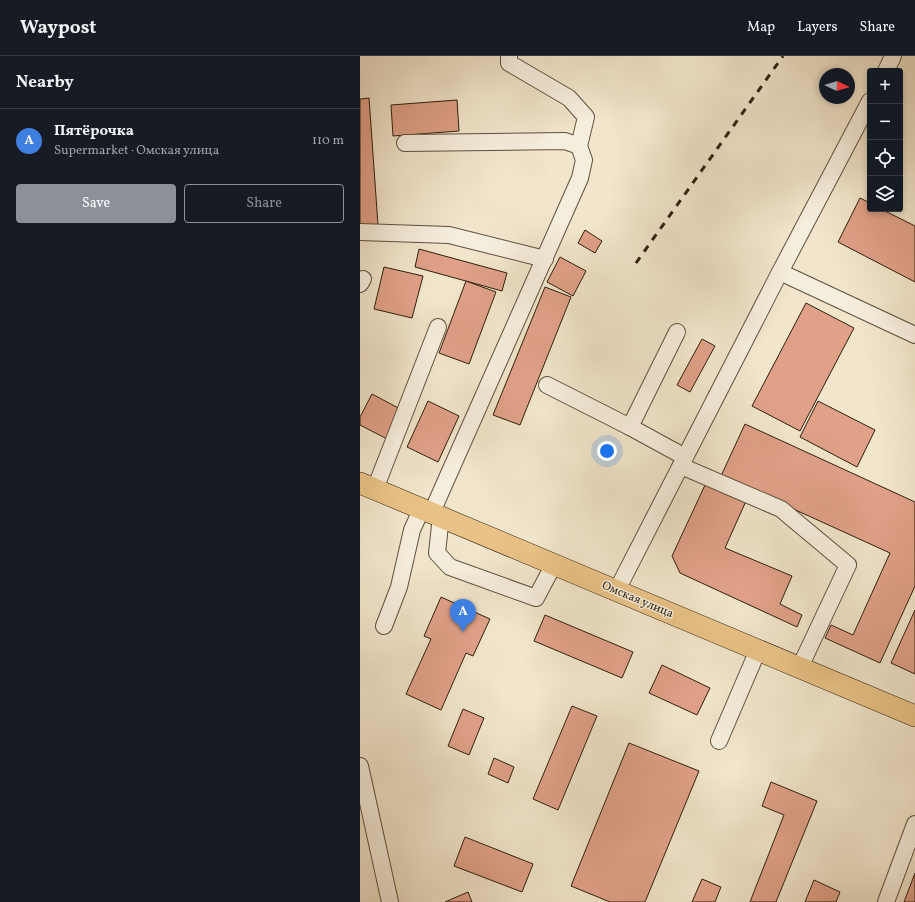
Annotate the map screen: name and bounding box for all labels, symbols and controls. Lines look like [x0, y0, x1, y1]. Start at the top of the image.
text: Waypost [20, 15, 96, 41]
text: Map [747, 18, 775, 37]
text: Layers [797, 18, 837, 37]
text: Share [859, 18, 895, 37]
north arrow [819, 68, 855, 104]
map controls [867, 68, 903, 212]
button: + [867, 68, 903, 104]
text: Nearby [16, 71, 74, 94]
button: − [867, 104, 903, 140]
text: Пятёрочка [54, 121, 134, 142]
text: A [24, 132, 34, 150]
text: 110 m [312, 132, 344, 150]
button: locate [867, 140, 903, 176]
text: Supermarket · Омская улица [54, 142, 219, 160]
button: layers [867, 176, 903, 212]
button: Save [16, 184, 176, 223]
button: Share [184, 184, 344, 223]
your location [597, 441, 617, 461]
street label: Омская улица [599, 578, 676, 622]
pin: A [450, 599, 476, 632]

